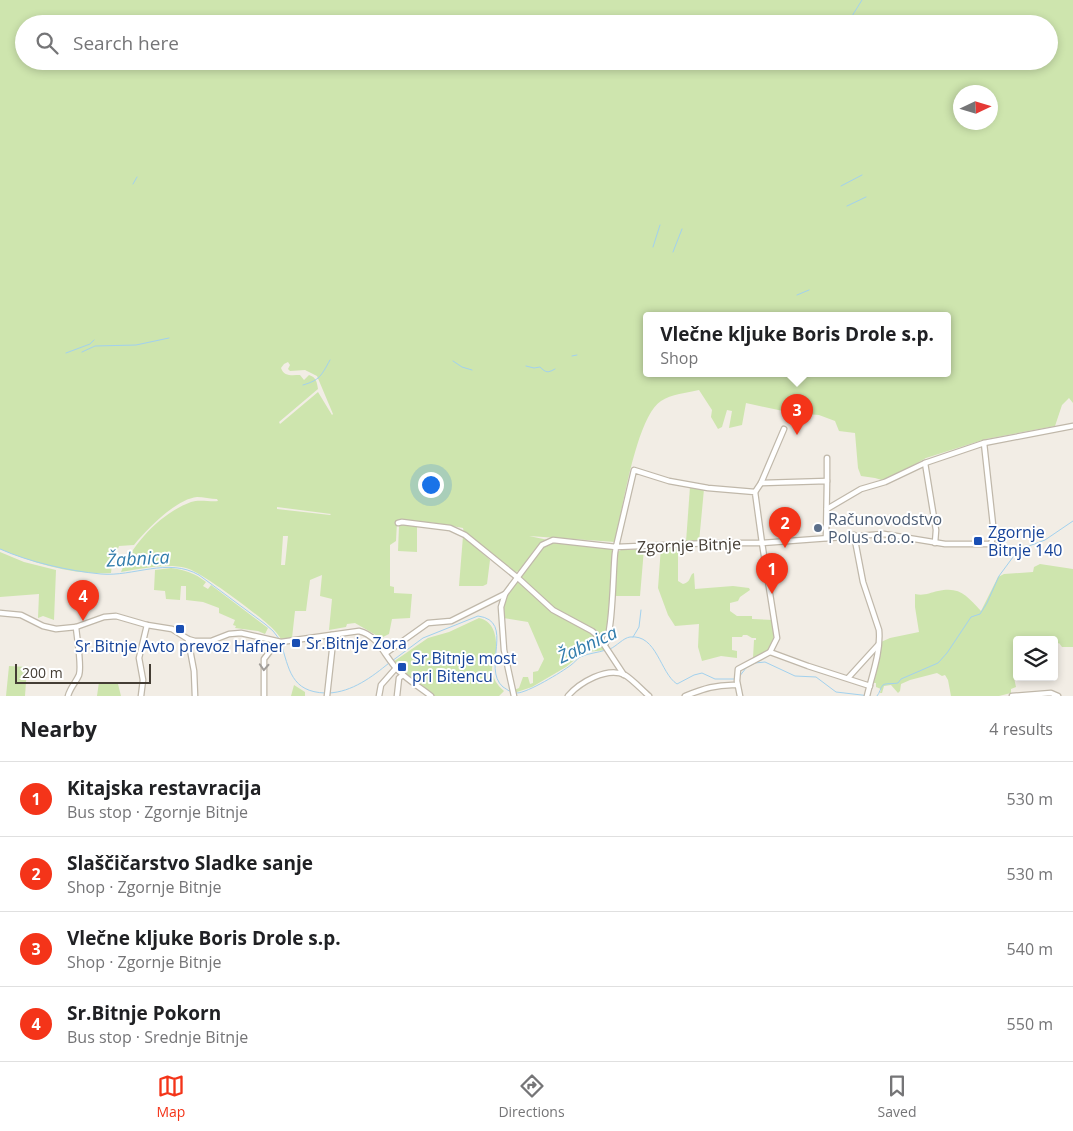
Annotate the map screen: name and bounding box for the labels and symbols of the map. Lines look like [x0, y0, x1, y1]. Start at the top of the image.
north arrow [953, 85, 998, 130]
pin: 3 [781, 394, 813, 435]
your location [418, 472, 444, 498]
pin: 2 [769, 507, 801, 548]
place label: Računovodstvo Polus d.o.o. [828, 508, 942, 548]
place label: Zgornje Bitnje 140 [988, 521, 1063, 561]
marker: Računovodstvo Polus d.o.o. [812, 522, 824, 534]
street label: Zgornje Bitnje [637, 532, 741, 558]
marker: Zgornje Bitnje 140 [972, 535, 984, 547]
water label: Žabnica [105, 544, 170, 572]
pin: 1 [756, 553, 788, 594]
pin: 4 [67, 580, 99, 621]
water label: Žabnica [552, 620, 621, 669]
marker: Sr.Bitnje Avto prevoz Hafner [174, 623, 186, 635]
place label: Sr.Bitnje Zora [306, 632, 407, 654]
place label: Sr.Bitnje Avto prevoz Hafner [75, 635, 286, 657]
marker: Sr.Bitnje Zora [290, 637, 302, 649]
place label: Sr.Bitnje most pri Bitencu [412, 647, 517, 687]
scale bar [15, 661, 151, 684]
marker: Sr.Bitnje most pri Bitencu [396, 661, 408, 673]
one-way arrow [259, 664, 270, 672]

